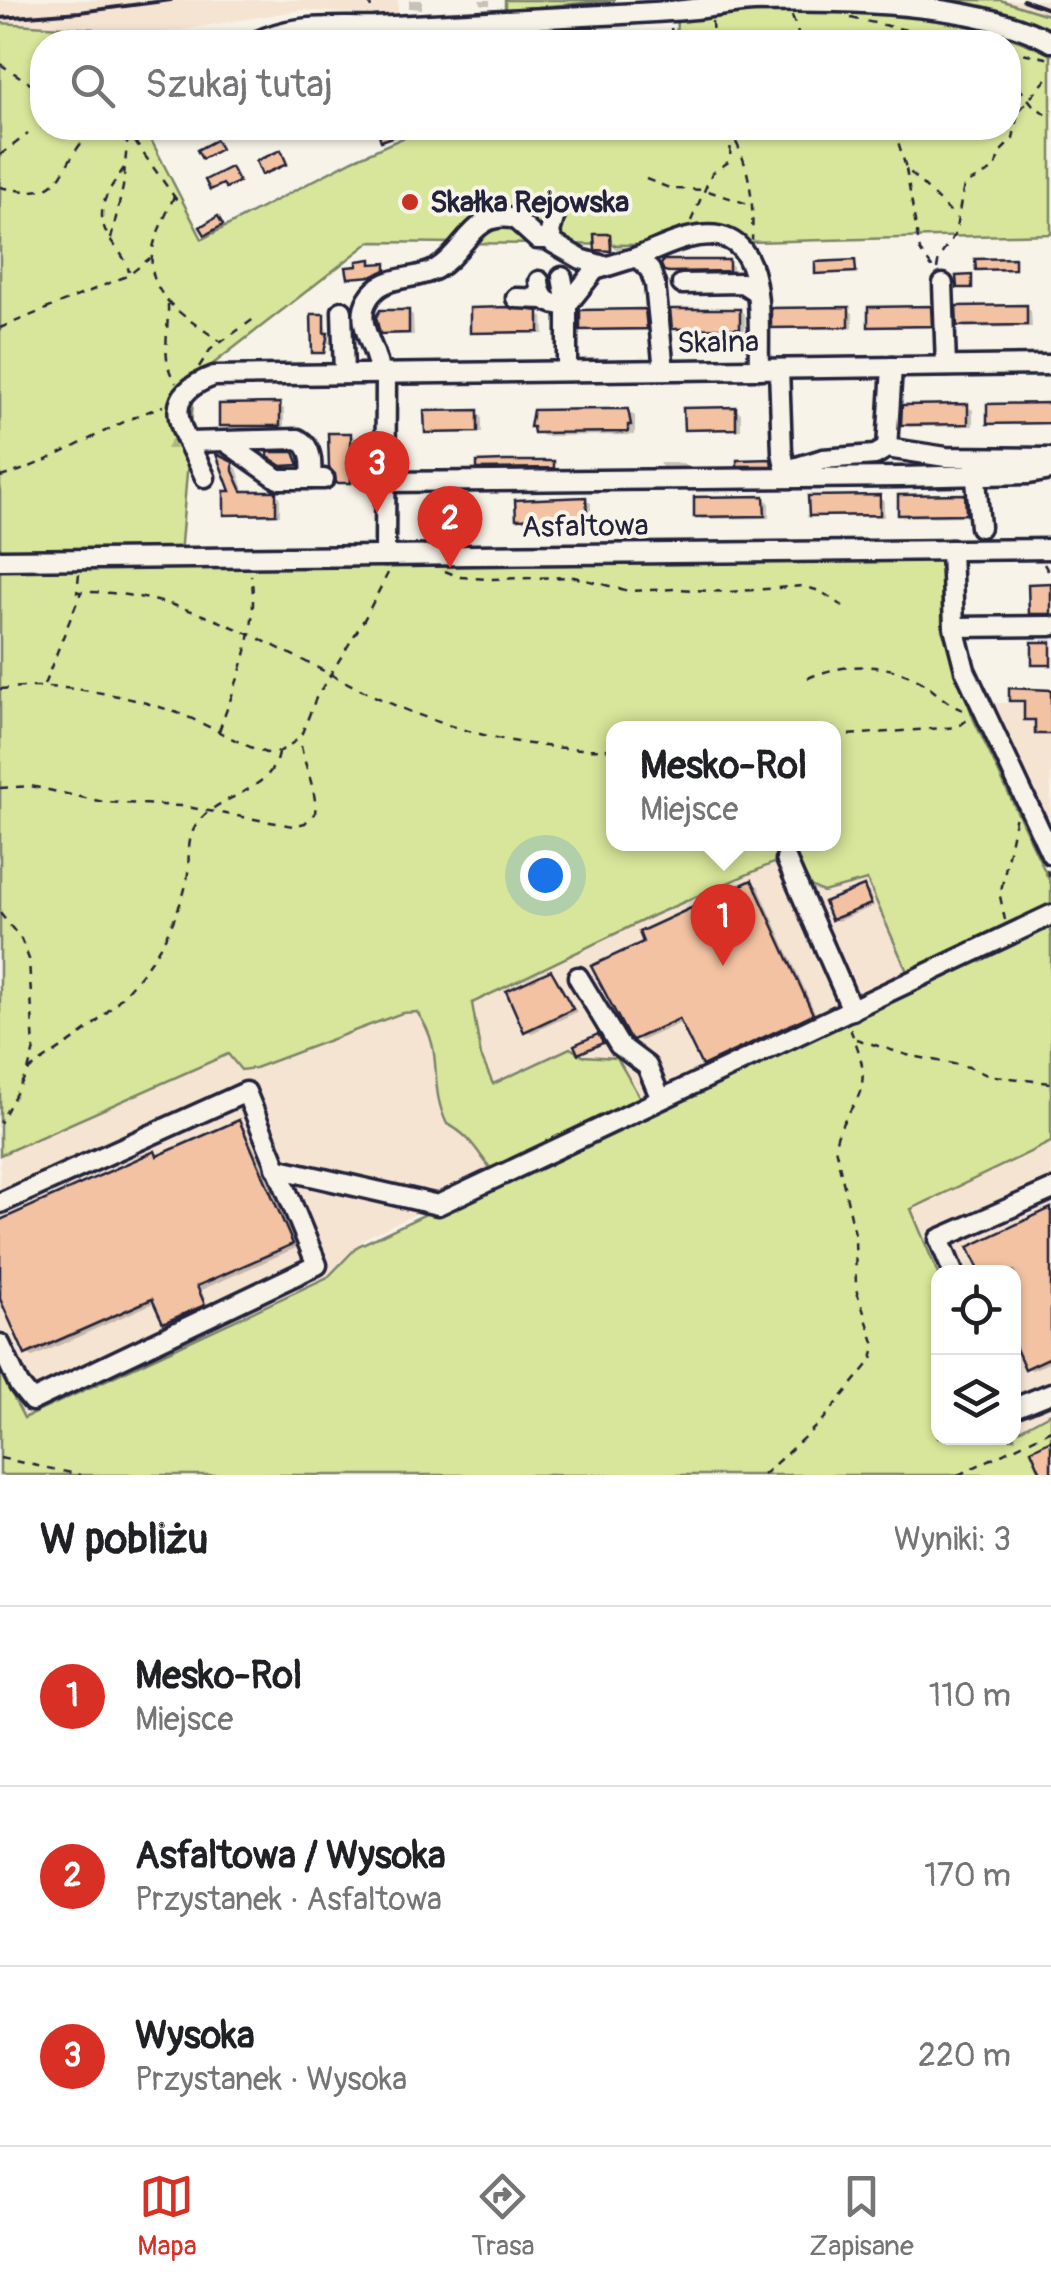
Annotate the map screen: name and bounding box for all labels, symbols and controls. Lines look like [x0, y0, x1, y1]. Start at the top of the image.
search box [30, 30, 1021, 140]
icon: search [65, 58, 120, 113]
text: Szukaj tutaj [145, 61, 333, 109]
place label: Skałka Rejowska [430, 184, 629, 221]
marker: Skałka Rejowska [399, 191, 421, 213]
street label: Skalna [677, 323, 759, 362]
pin: 3 [344, 430, 410, 513]
pin: 2 [418, 486, 482, 568]
street label: Asfaltowa [521, 507, 649, 546]
popup [606, 721, 841, 851]
text: Mesko-Rol [640, 742, 807, 790]
text: Miejsce [640, 790, 738, 830]
your location [520, 850, 571, 901]
pin: 1 [690, 884, 756, 966]
map controls [931, 1265, 1021, 1445]
button: locate [931, 1265, 1021, 1355]
button: layers [931, 1355, 1021, 1445]
text: W pobliżu [40, 1514, 208, 1566]
text: Wyniki: 3 [894, 1520, 1011, 1560]
text: Mesko-Rol [135, 1652, 302, 1700]
text: 1 [66, 1676, 79, 1716]
text: 110 m [929, 1676, 1011, 1716]
text: Miejsce [135, 1700, 233, 1740]
text: Asfaltowa / Wysoka [135, 1832, 446, 1880]
text: 2 [64, 1856, 81, 1896]
text: 170 m [924, 1856, 1011, 1896]
text: Przystanek · Asfaltowa [135, 1880, 442, 1920]
text: Wysoka [135, 2012, 255, 2060]
text: 3 [64, 2036, 81, 2076]
text: 220 m [918, 2036, 1011, 2076]
text: Przystanek · Wysoka [135, 2060, 407, 2100]
tab: Mapa [137, 2169, 197, 2264]
tab: Trasa [471, 2169, 535, 2264]
tab: Zapisane [809, 2169, 914, 2264]

